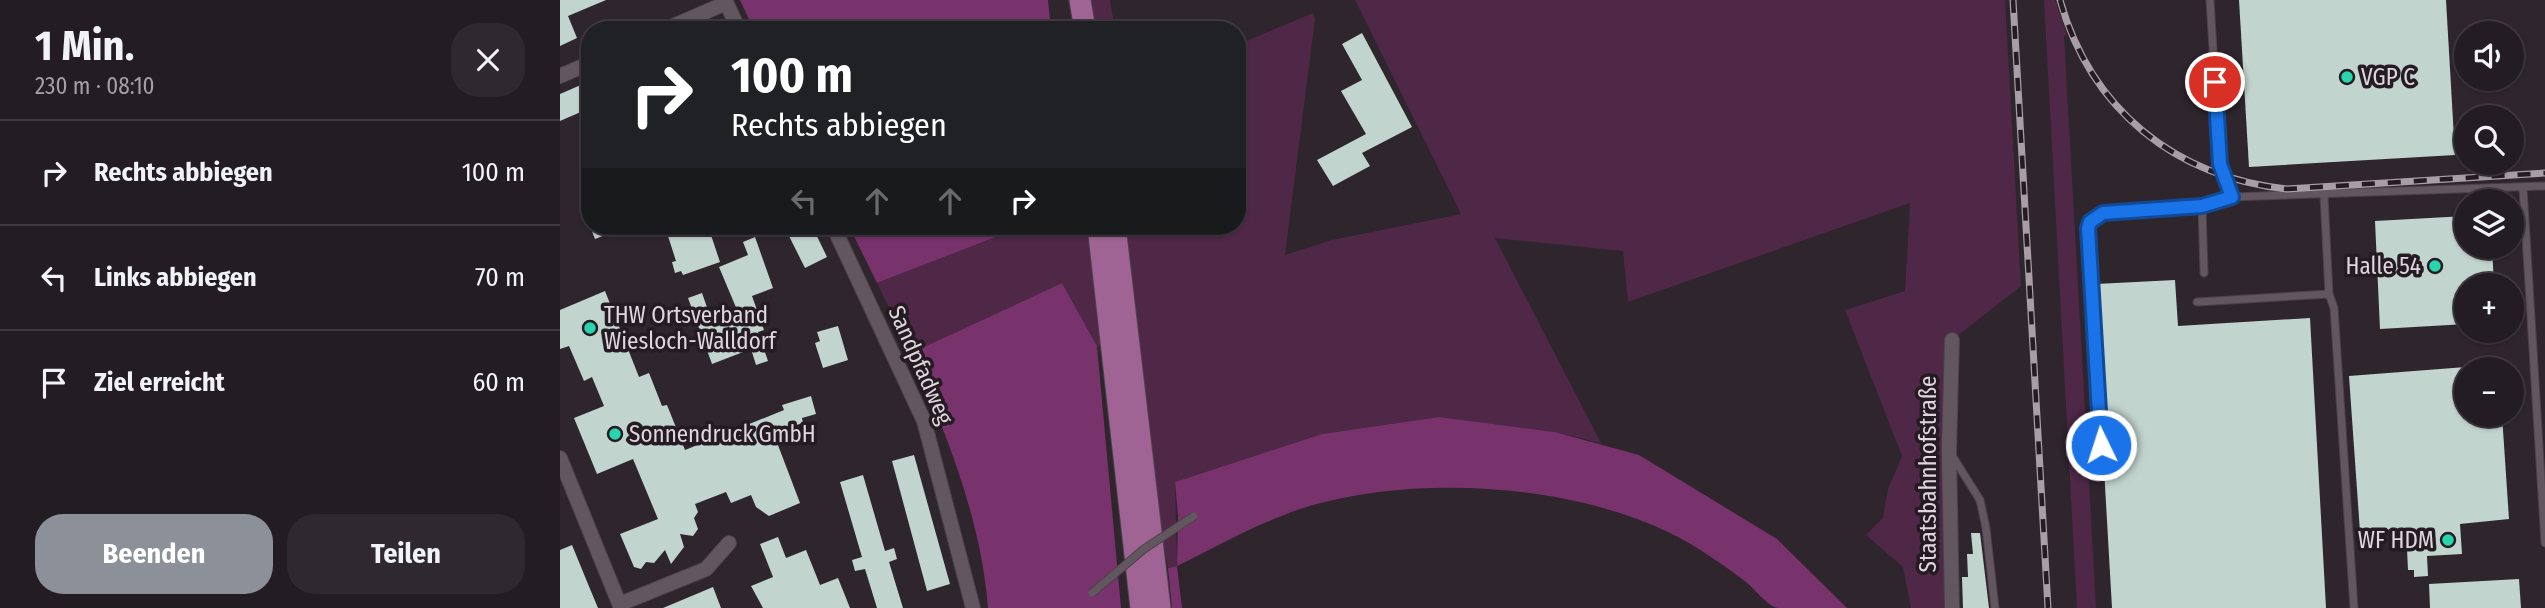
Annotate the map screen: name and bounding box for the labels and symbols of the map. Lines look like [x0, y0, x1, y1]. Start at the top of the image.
pin [2185, 52, 2245, 112]
place label: VGP C [2361, 63, 2415, 91]
marker: VGP C [2339, 69, 2355, 85]
place label: Halle 54 [2346, 252, 2421, 280]
marker: Halle 54 [2427, 258, 2443, 274]
place label: THW Ortsverband Wiesloch-Walldorf [604, 301, 778, 355]
street label: Sandpfadweg [882, 301, 960, 429]
marker: THW Ortsverband Wiesloch-Walldorf [582, 320, 598, 336]
street label: Staatsbahnhofstraße [1914, 376, 1942, 572]
position arrow [2064, 408, 2138, 482]
place label: Sonnendruck GmbH [629, 420, 816, 448]
marker: Sonnendruck GmbH [607, 426, 623, 442]
place label: WF HDM [2358, 526, 2434, 554]
marker: WF HDM [2440, 532, 2456, 548]

